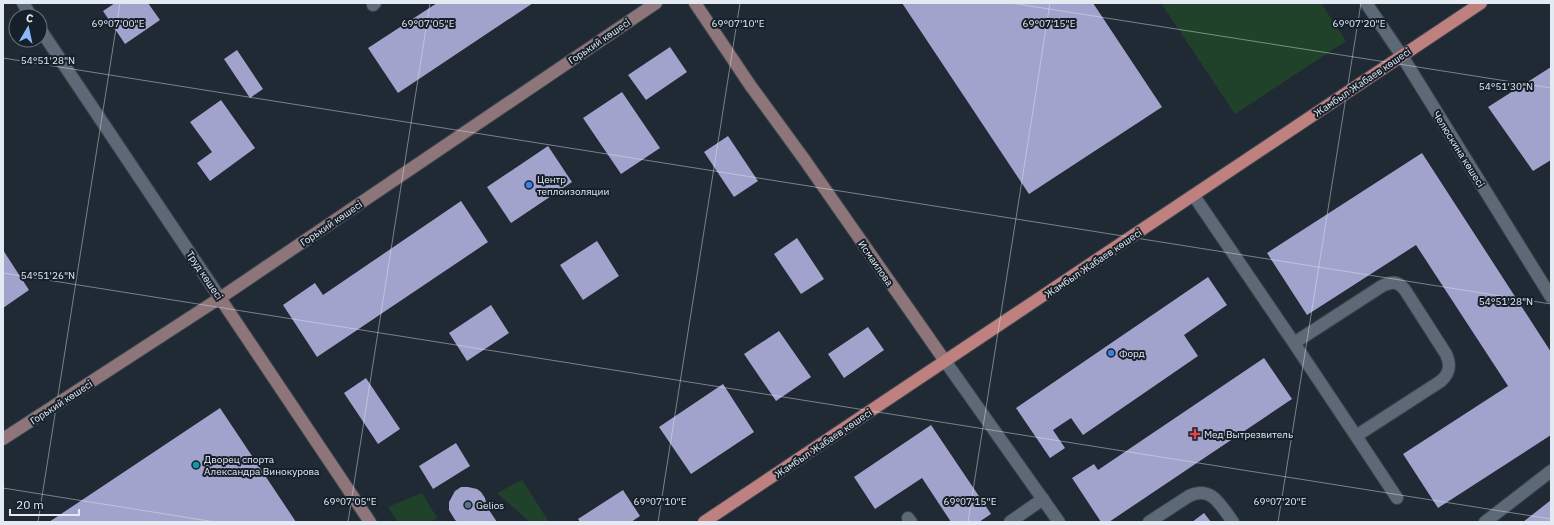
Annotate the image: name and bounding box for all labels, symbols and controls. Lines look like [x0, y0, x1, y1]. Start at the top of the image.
north arrow [8, 8, 48, 48]
text: С [25, 11, 34, 26]
street label: Горький көшесі [566, 16, 633, 67]
text: 69°07'00"E [91, 17, 145, 30]
text: 69°07'05"E [401, 17, 455, 30]
text: 69°07'10"E [711, 17, 765, 30]
text: 69°07'15"E [1022, 17, 1076, 30]
text: 69°07'20"E [1332, 17, 1386, 30]
street label: Жамбыл Жабаев көшесі [1311, 45, 1413, 120]
text: 54°51'28"N [21, 54, 75, 67]
text: 54°51'30"N [1479, 80, 1533, 93]
street label: Челюскина көшесі [1430, 109, 1487, 190]
place label: Центр теплоизоляции [537, 173, 609, 198]
marker: Центр теплоизоляции [524, 180, 534, 190]
street label: Горький көшесі [298, 198, 365, 249]
street label: Жамбыл Жабаев көшесі [1042, 226, 1144, 301]
street label: Исмаилова [855, 238, 896, 289]
street label: Труд көшесі [184, 248, 226, 302]
text: 54°51'26"N [21, 269, 75, 282]
text: 54°51'28"N [1479, 295, 1533, 308]
place label: Форд [1119, 347, 1145, 360]
marker: Форд [1106, 348, 1116, 358]
street label: Горький көшесі [27, 377, 95, 428]
street label: Жамбыл Жабаев көшесі [772, 406, 874, 481]
marker: Мед Вытрезвитель [1189, 428, 1201, 440]
place label: Мед Вытрезвитель [1204, 428, 1293, 441]
place label: Дворец спорта Александра Винокурова [204, 453, 320, 478]
marker: Дворец спорта Александра Винокурова [191, 460, 201, 470]
scale bar [10, 491, 79, 517]
text: 69°07'05"E [323, 495, 377, 508]
text: 69°07'10"E [633, 495, 687, 508]
text: 69°07'15"E [943, 495, 997, 508]
text: 69°07'20"E [1253, 495, 1307, 508]
text: 20 m [16, 497, 44, 512]
place label: Gelios [476, 499, 504, 512]
marker: Gelios [463, 500, 473, 510]

